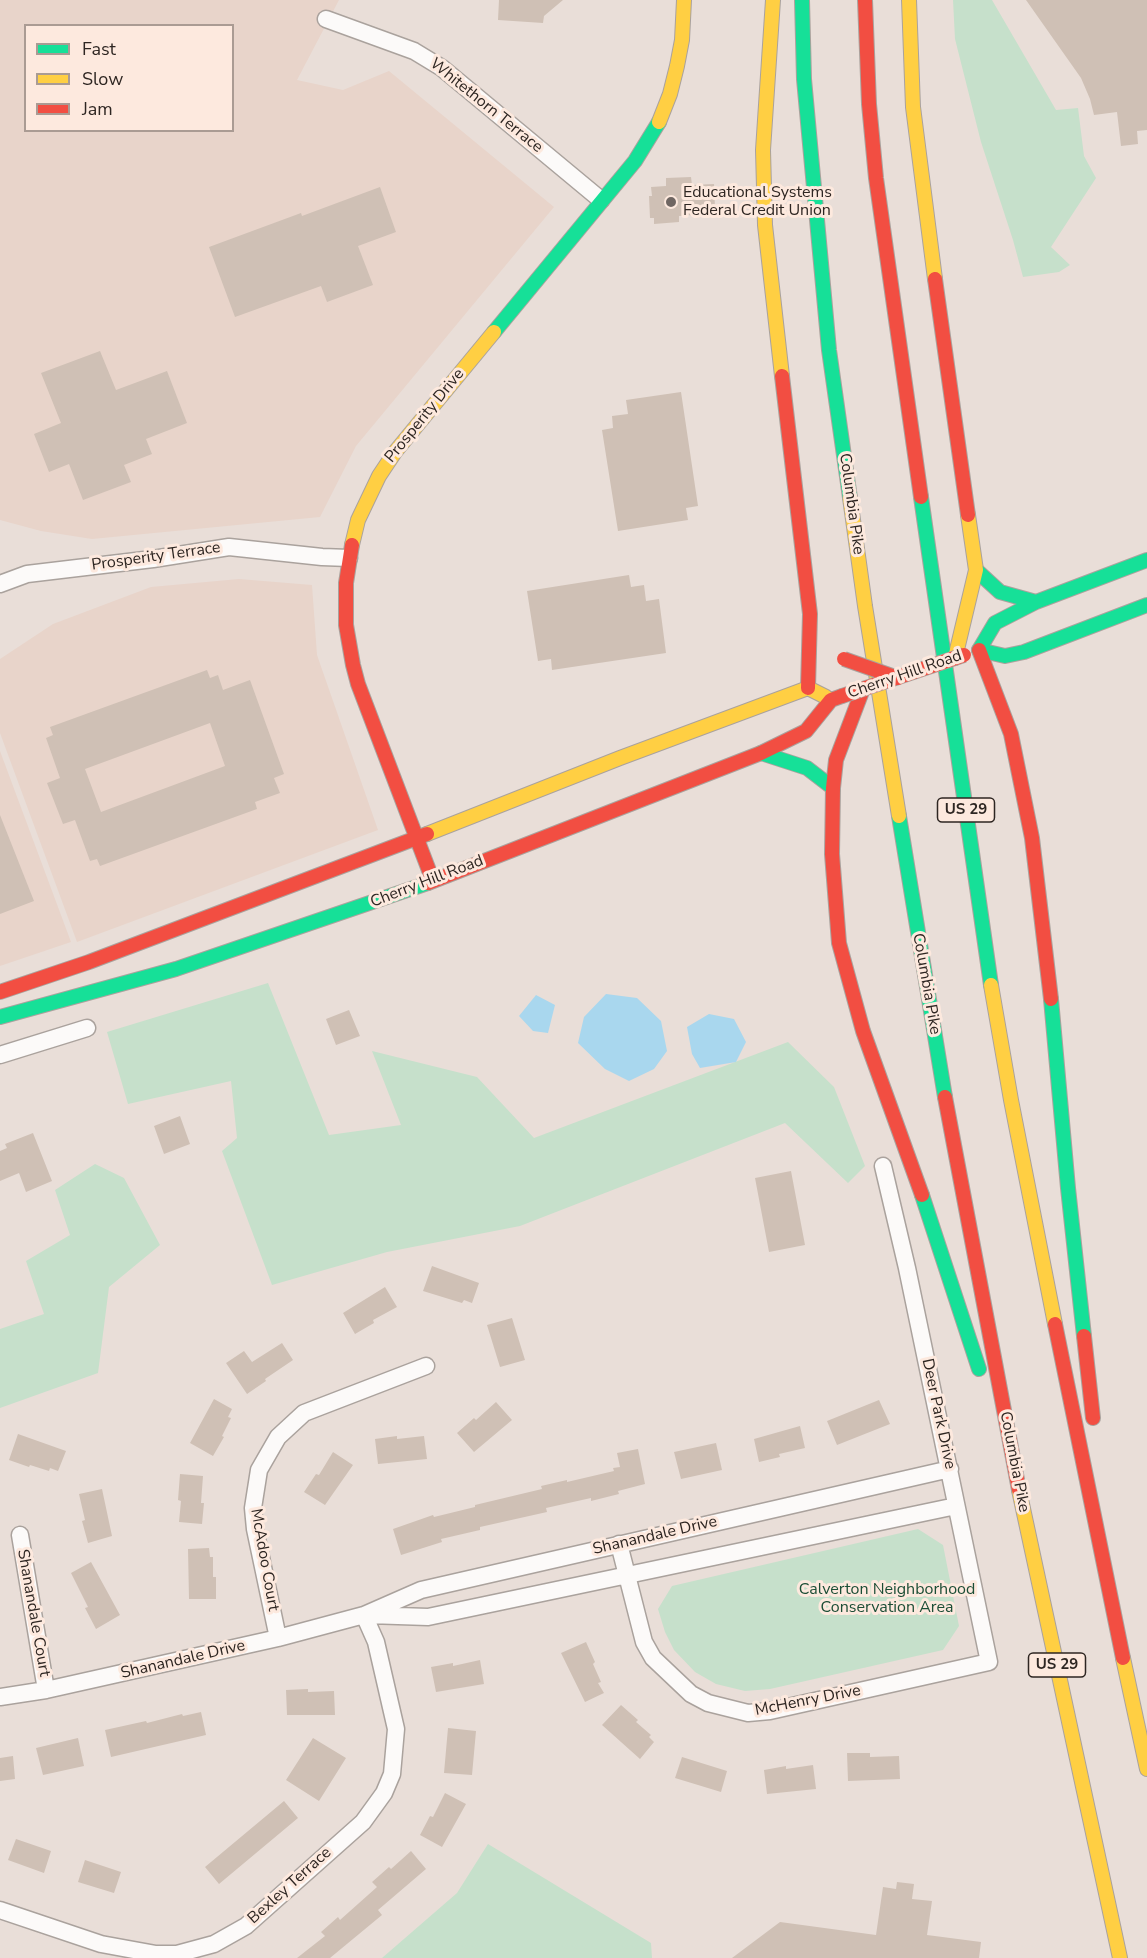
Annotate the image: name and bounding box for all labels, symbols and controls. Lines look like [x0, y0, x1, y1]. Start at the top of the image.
legend [24, 24, 234, 132]
text: Fast [82, 37, 116, 61]
street label: Whitethorn Terrace [426, 55, 546, 157]
text: Slow [82, 67, 123, 91]
text: Jam [82, 97, 113, 121]
place label: Educational Systems Federal Credit Union [683, 183, 832, 221]
marker: Educational Systems Federal Credit Union [664, 195, 678, 209]
street label: Prosperity Drive [381, 365, 469, 467]
street label: Columbia Pike [834, 452, 868, 556]
street label: Prosperity Terrace [90, 538, 222, 576]
street label: Cherry Hill Road [845, 646, 965, 704]
road number: US 29 [938, 798, 994, 822]
street label: Cherry Hill Road [368, 852, 486, 912]
street label: Columbia Pike [908, 932, 944, 1036]
street label: Deer Park Drive [917, 1357, 959, 1471]
street label: Columbia Pike [995, 1410, 1033, 1514]
street label: McAdoo Court [246, 1507, 282, 1613]
street label: Shanandale Drive [591, 1512, 719, 1560]
street label: Shanandale Court [12, 1548, 54, 1678]
park label: Calverton Neighborhood Conservation Area [799, 1580, 975, 1618]
street label: Shanandale Drive [119, 1636, 247, 1684]
road number: US 29 [1028, 1653, 1086, 1677]
street label: McHenry Drive [753, 1681, 863, 1721]
street label: Bexley Terrace [244, 1844, 336, 1928]

